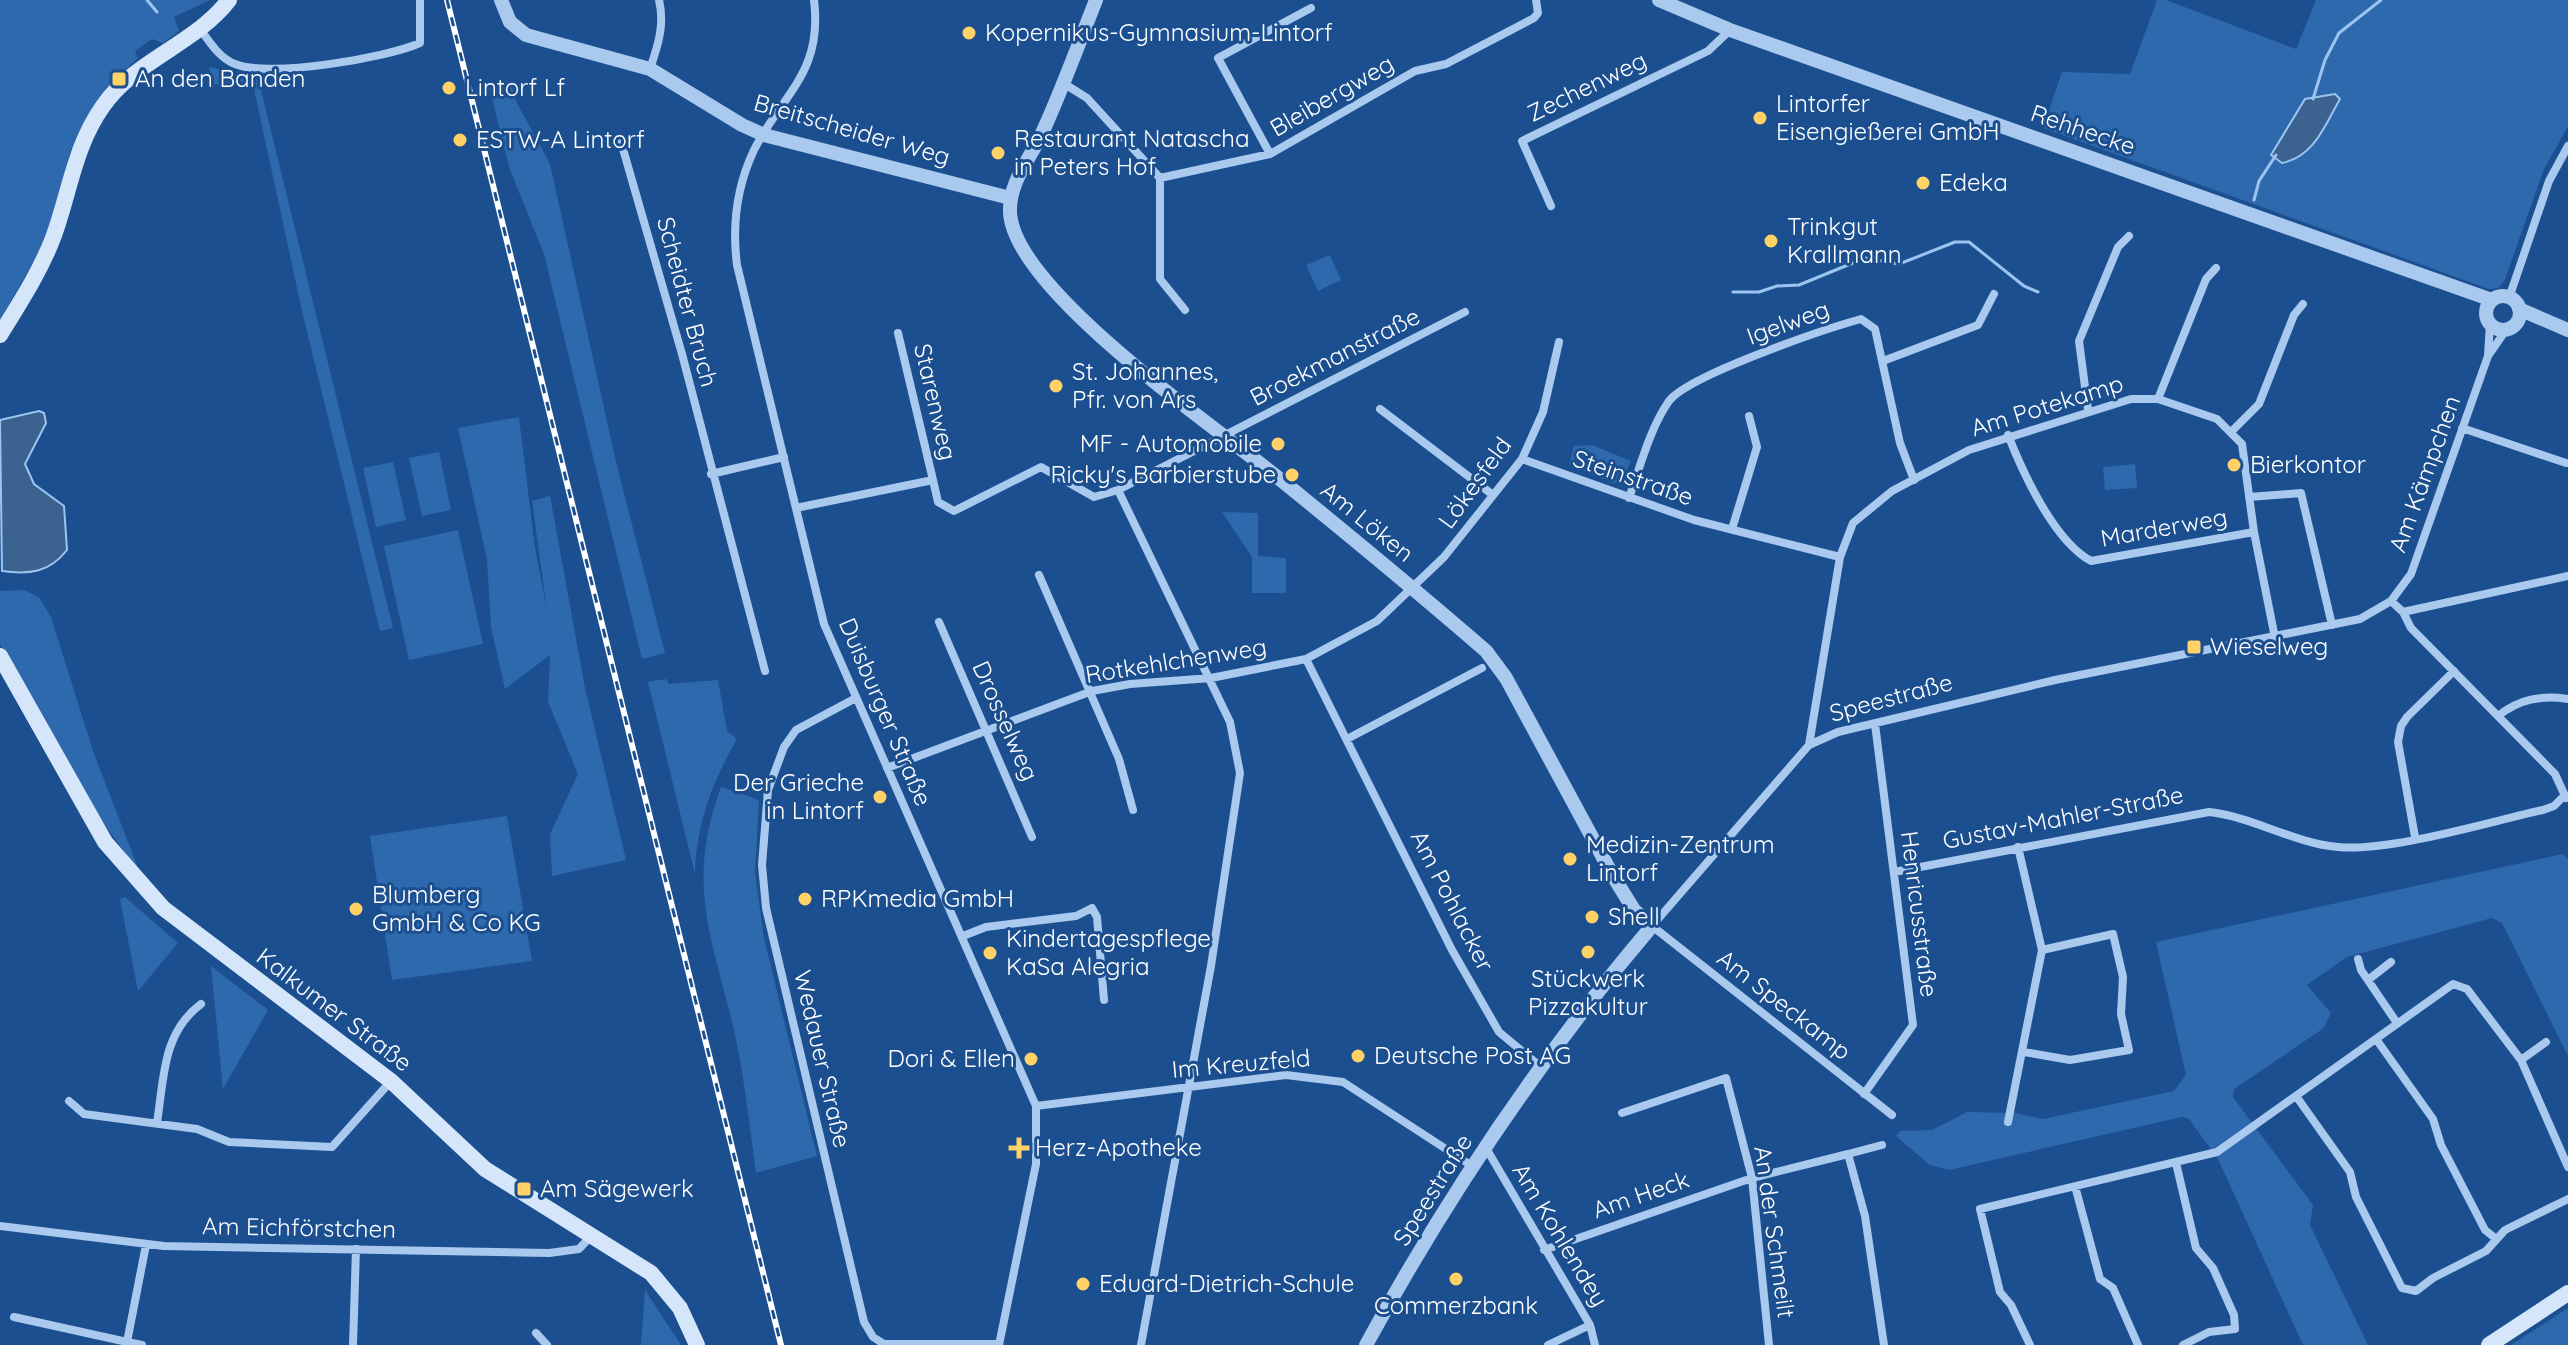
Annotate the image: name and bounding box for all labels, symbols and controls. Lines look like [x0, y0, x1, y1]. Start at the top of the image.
place label: Kopernikus-Gymnasium-Lintorf [985, 17, 1333, 47]
marker: Kopernikus-Gymnasium-Lintorf [960, 24, 978, 42]
street label: Zechenweg [1522, 44, 1651, 128]
street label: Bleibergweg [1264, 48, 1399, 143]
place label: An den Banden [135, 63, 306, 93]
marker: An den Banden [110, 70, 128, 88]
place label: Lintorf Lf [465, 72, 565, 102]
marker: Lintorf Lf [440, 79, 458, 97]
street label: Breitscheider Weg [751, 87, 954, 171]
place label: Lintorfer Eisengießerei GmbH [1776, 88, 2000, 146]
street label: Rehhecke [2027, 97, 2140, 161]
marker: Lintorfer Eisengießerei GmbH [1751, 109, 1769, 127]
place label: Restaurant Natascha in Peters Hof [1014, 123, 1250, 181]
place label: ESTW-A Lintorf [476, 124, 645, 154]
marker: ESTW-A Lintorf [451, 131, 469, 149]
marker: Restaurant Natascha in Peters Hof [989, 144, 1007, 162]
place label: Edeka [1939, 167, 2008, 197]
marker: Edeka [1914, 174, 1932, 192]
place label: Trinkgut Krallmann [1787, 211, 1902, 269]
street label: Scheidter Bruch [651, 213, 725, 390]
marker: Trinkgut Krallmann [1762, 232, 1780, 250]
street label: Igelweg [1742, 293, 1833, 351]
street label: Broekmanstraße [1245, 300, 1424, 412]
street label: Starenweg [908, 341, 964, 463]
place label: St. Johannes, Pfr. von Ars [1072, 356, 1218, 414]
street label: Am Potekamp [1967, 368, 2127, 442]
marker: St. Johannes, Pfr. von Ars [1047, 377, 1065, 395]
street label: Am Kämpchen [2382, 391, 2466, 556]
place label: MF - Automobile [1080, 428, 1262, 458]
street label: Lökesfeld [1431, 431, 1517, 534]
marker: MF - Automobile [1269, 435, 1287, 453]
street label: Steinstraße [1569, 443, 1697, 512]
place label: Bierkontor [2250, 449, 2366, 479]
marker: Bierkontor [2225, 456, 2243, 474]
place label: Ricky's Barbierstube [1050, 459, 1276, 489]
marker: Ricky's Barbierstube [1283, 466, 1301, 484]
street label: Am Löken [1315, 475, 1420, 568]
street label: Marderweg [2098, 501, 2230, 553]
street label: Duisburger Straße [833, 613, 939, 810]
street label: Rotkehlchenweg [1083, 631, 1269, 689]
place label: Wieselweg [2210, 631, 2328, 661]
marker: Wieselweg [2185, 638, 2203, 656]
street label: Drosselweg [966, 656, 1046, 785]
street label: Speestraße [1826, 666, 1956, 728]
place label: Der Grieche in Lintorf [733, 767, 864, 825]
street label: Gustav-Mahler-Straße [1940, 779, 2186, 855]
marker: Der Grieche in Lintorf [871, 788, 889, 806]
street label: Am Pohlacker [1405, 825, 1501, 976]
place label: Medizin-Zentrum Lintorf [1586, 829, 1775, 887]
street label: Henricusstraße [1895, 829, 1945, 999]
marker: Medizin-Zentrum Lintorf [1561, 850, 1579, 868]
place label: Blumberg GmbH & Co KG [372, 879, 541, 937]
place label: RPKmedia GmbH [821, 883, 1014, 913]
marker: RPKmedia GmbH [796, 890, 814, 908]
marker: Blumberg GmbH & Co KG [347, 900, 365, 918]
place label: Shell [1608, 901, 1660, 931]
marker: Shell [1583, 908, 1601, 926]
place label: Kindertagespflege KaSa Alegria [1006, 923, 1211, 981]
street label: Kalkumer Straße [251, 941, 418, 1077]
marker: Stückwerk Pizzakultur [1579, 943, 1597, 961]
street label: Am Speckamp [1712, 943, 1858, 1066]
marker: Kindertagespflege KaSa Alegria [981, 944, 999, 962]
place label: Stückwerk Pizzakultur [1528, 963, 1648, 1021]
street label: Wedauer Straße [788, 967, 858, 1151]
place label: Deutsche Post AG [1374, 1040, 1571, 1070]
street label: Im Kreuzfeld [1170, 1042, 1311, 1084]
place label: Dori & Ellen [887, 1043, 1015, 1073]
marker: Deutsche Post AG [1349, 1047, 1367, 1065]
marker: Dori & Ellen [1022, 1050, 1040, 1068]
street label: Speestraße [1386, 1128, 1478, 1251]
place label: Herz-Apotheke [1035, 1132, 1202, 1162]
marker: Herz-Apotheke [1010, 1139, 1028, 1157]
street label: An der Schmeilt [1748, 1144, 1802, 1320]
street label: Am Kohlendey [1506, 1157, 1615, 1312]
street label: Am Heck [1588, 1164, 1693, 1225]
place label: Am Sägewerk [540, 1173, 694, 1203]
marker: Am Sägewerk [515, 1180, 533, 1198]
street label: Am Eichförstchen [202, 1210, 396, 1244]
place label: Eduard-Dietrich-Schule [1099, 1268, 1354, 1298]
marker: Commerzbank [1447, 1270, 1465, 1288]
marker: Eduard-Dietrich-Schule [1074, 1275, 1092, 1293]
place label: Commerzbank [1374, 1290, 1538, 1320]

